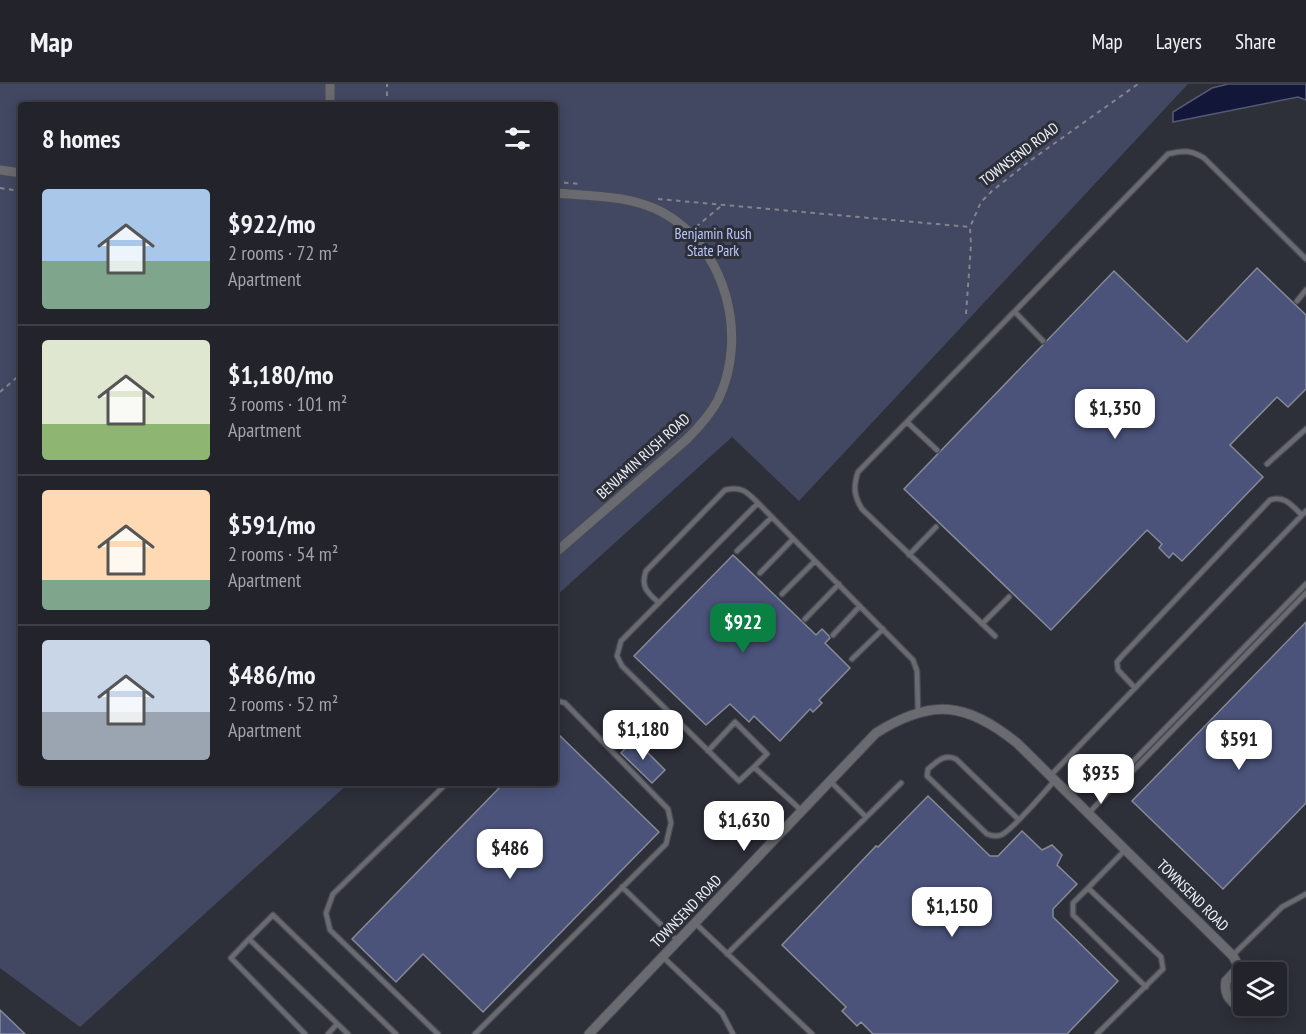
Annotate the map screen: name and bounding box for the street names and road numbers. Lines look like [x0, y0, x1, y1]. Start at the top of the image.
street label: TOWNSEND ROAD [976, 118, 1062, 190]
street label: BENJAMIN RUSH ROAD [592, 409, 694, 503]
street label: TOWNSEND ROAD [1153, 855, 1233, 935]
street label: TOWNSEND ROAD [647, 871, 726, 951]

